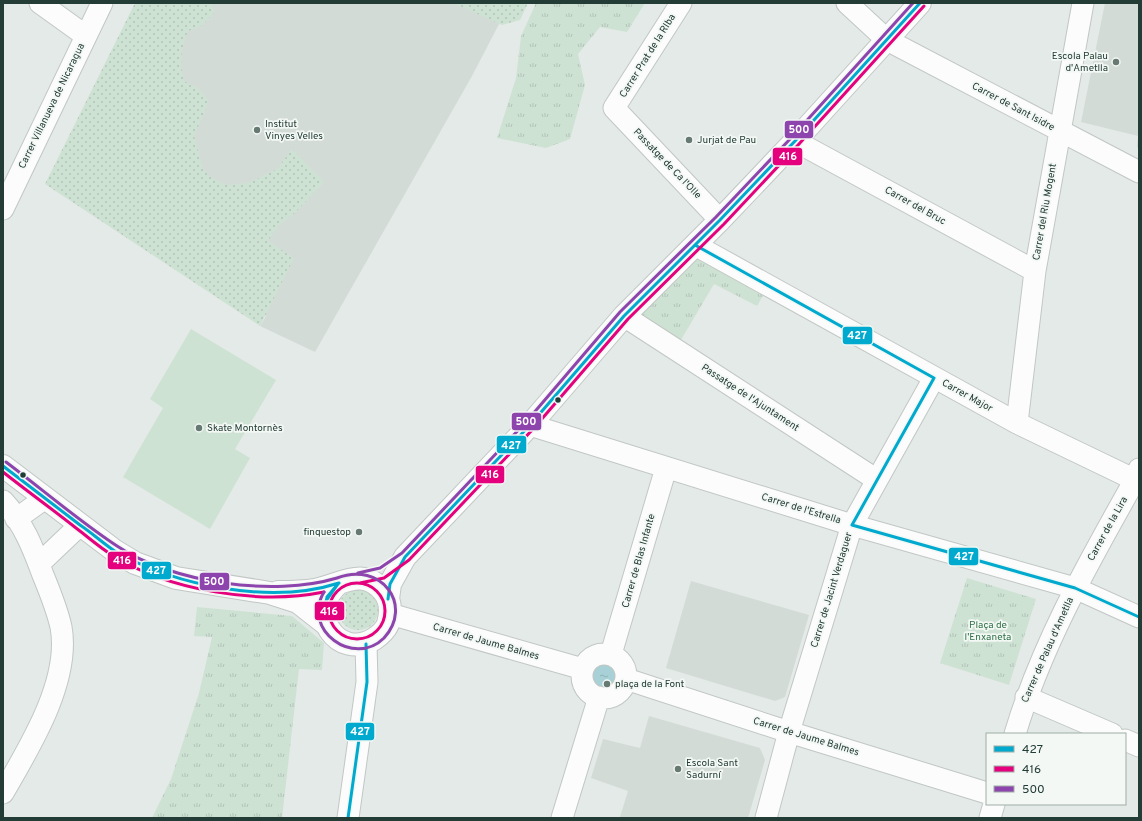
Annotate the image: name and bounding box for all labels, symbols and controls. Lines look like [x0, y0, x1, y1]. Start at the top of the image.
street label: Carrer Prat de la RIba [617, 12, 679, 100]
street label: Carrer Villanueva de Nicaragua [16, 41, 88, 171]
place label: Escola Palau d'Ametlla [1052, 50, 1108, 75]
marker: Escola Palau d'Ametlla [1111, 57, 1121, 67]
street label: Carrer de Sant Isidre [969, 80, 1057, 134]
place label: Institut Vinyes Velles [265, 118, 323, 143]
line badge: 500 [784, 120, 814, 139]
text: 500 [788, 123, 810, 137]
marker: Institut Vinyes Velles [252, 125, 262, 135]
street label: Passatge de Ca l'Olle [630, 126, 704, 202]
place label: Jurjat de Pau [697, 134, 756, 147]
marker: Jurjat de Pau [684, 135, 694, 145]
line badge: 416 [772, 147, 803, 166]
text: 416 [779, 150, 797, 164]
street label: Carrer del Riu Mogent [1030, 162, 1060, 262]
street label: Carrer del Bruc [882, 184, 948, 228]
line badge: 427 [842, 326, 873, 345]
text: 427 [847, 329, 867, 343]
street label: Passatge de l'Ajuntament [699, 361, 802, 435]
street label: Carrer Major [939, 377, 995, 415]
unlabelled marker [553, 395, 563, 405]
line badge: 500 [511, 412, 542, 431]
text: 500 [515, 415, 537, 429]
place label: Skate Montornès [207, 422, 283, 435]
marker: Skate Montornès [194, 423, 204, 433]
line badge: 427 [496, 435, 527, 454]
text: 427 [501, 439, 521, 453]
line badge: 416 [475, 465, 505, 484]
text: 416 [481, 468, 499, 482]
unlabelled marker [18, 470, 28, 480]
street label: Carrer de l'Estrella [760, 491, 842, 527]
street label: Carrer de la Lira [1085, 494, 1131, 564]
street label: Carrer de Blas Infante [619, 512, 659, 610]
place label: finquestop [303, 526, 351, 539]
marker: finquestop [354, 527, 364, 537]
street label: Carrer de Jacint Verdaguer [808, 530, 856, 649]
line badge: 427 [948, 547, 979, 566]
text: 427 [954, 550, 974, 564]
line badge: 416 [107, 551, 137, 570]
text: 416 [113, 554, 131, 568]
line badge: 427 [141, 561, 172, 580]
text: 427 [146, 564, 166, 578]
line badge: 500 [199, 572, 230, 591]
text: 500 [203, 575, 225, 589]
street label: Carrer de Palau d'Ametlla [1019, 595, 1077, 705]
line badge: 416 [314, 601, 345, 621]
text: 416 [320, 605, 338, 619]
park label: Plaça de l'Enxaneta [965, 619, 1011, 644]
street label: Carrer de Jaume Balmes [431, 621, 541, 664]
place label: plaça de la Font [615, 678, 685, 691]
marker: plaça de la Font [602, 679, 612, 689]
street label: Carrer de Jaume Balmes [751, 715, 861, 759]
line badge: 427 [345, 722, 375, 741]
text: 427 [350, 725, 370, 739]
legend [986, 733, 1126, 805]
text: 427 [1022, 742, 1043, 758]
place label: Escola Sant Sadurní [686, 757, 738, 782]
text: 416 [1022, 762, 1041, 778]
marker: Escola Sant Sadurní [673, 764, 683, 774]
text: 500 [1022, 782, 1045, 798]

